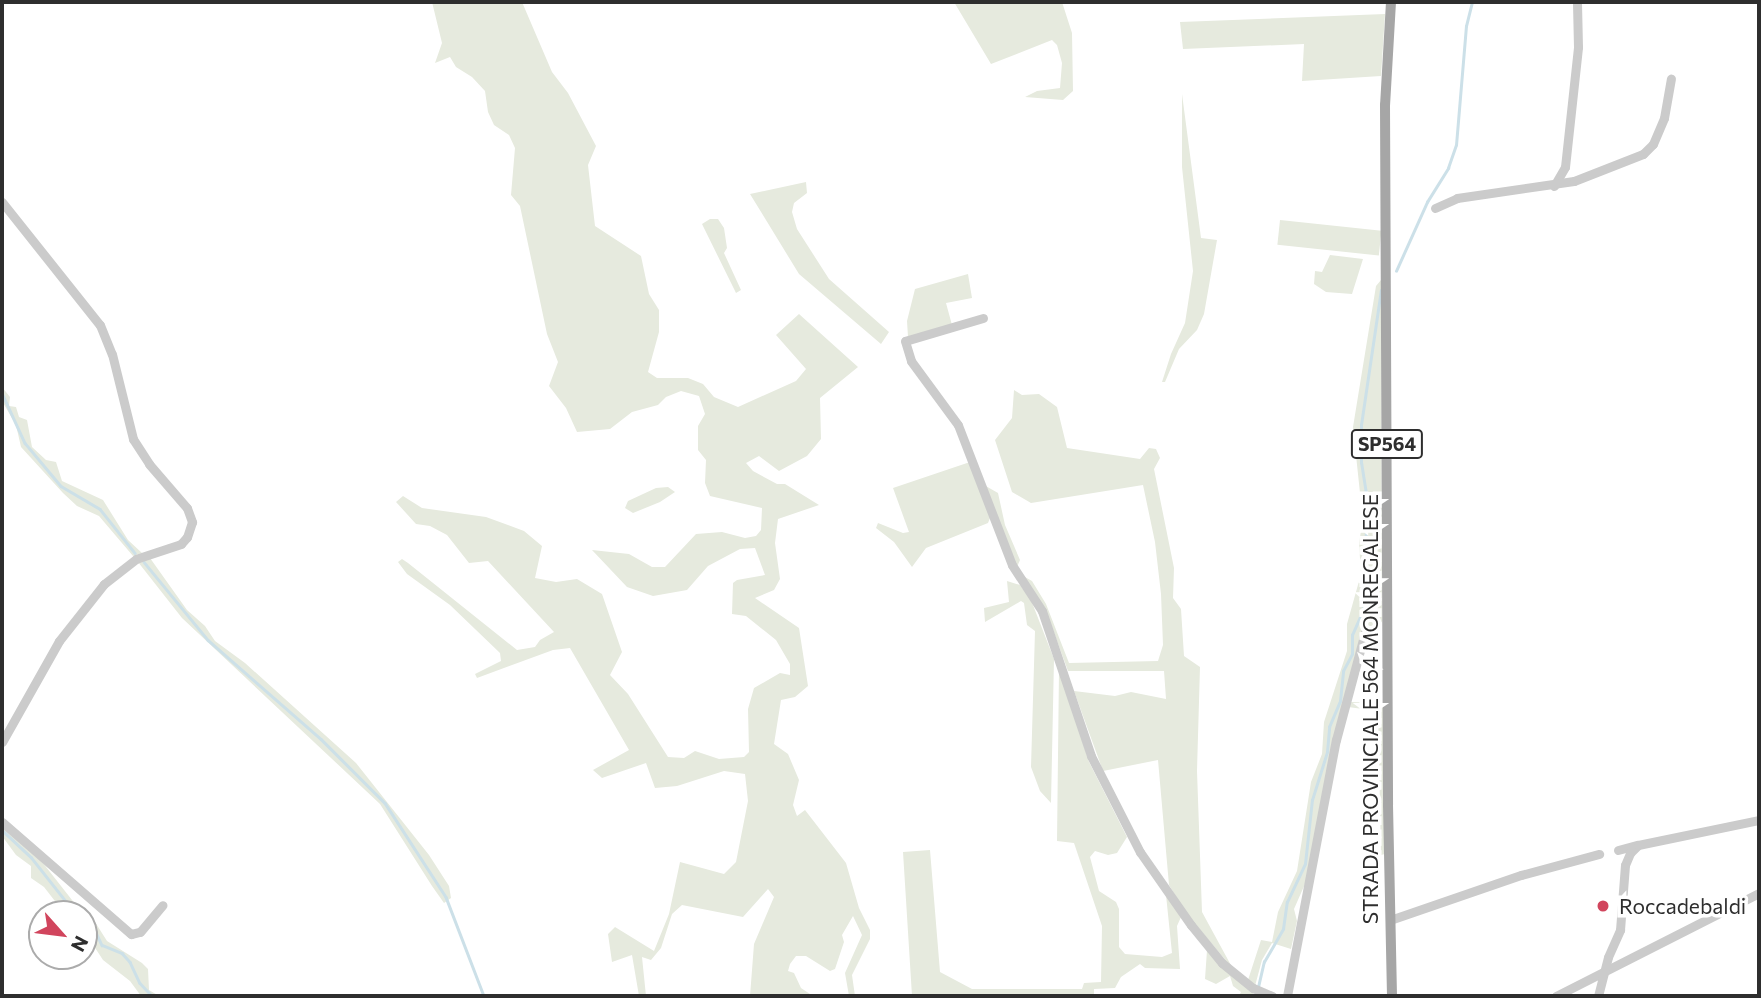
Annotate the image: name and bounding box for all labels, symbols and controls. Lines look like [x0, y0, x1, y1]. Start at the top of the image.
road number: SP564 [1350, 428, 1424, 460]
street label: STRADA PROVINCIALE 564 MONREGALESE [1357, 494, 1383, 924]
place label: Roccadebaldi [1619, 893, 1746, 919]
marker: Roccadebaldi [1593, 896, 1613, 916]
north arrow [28, 900, 98, 970]
text: N [67, 932, 94, 956]

